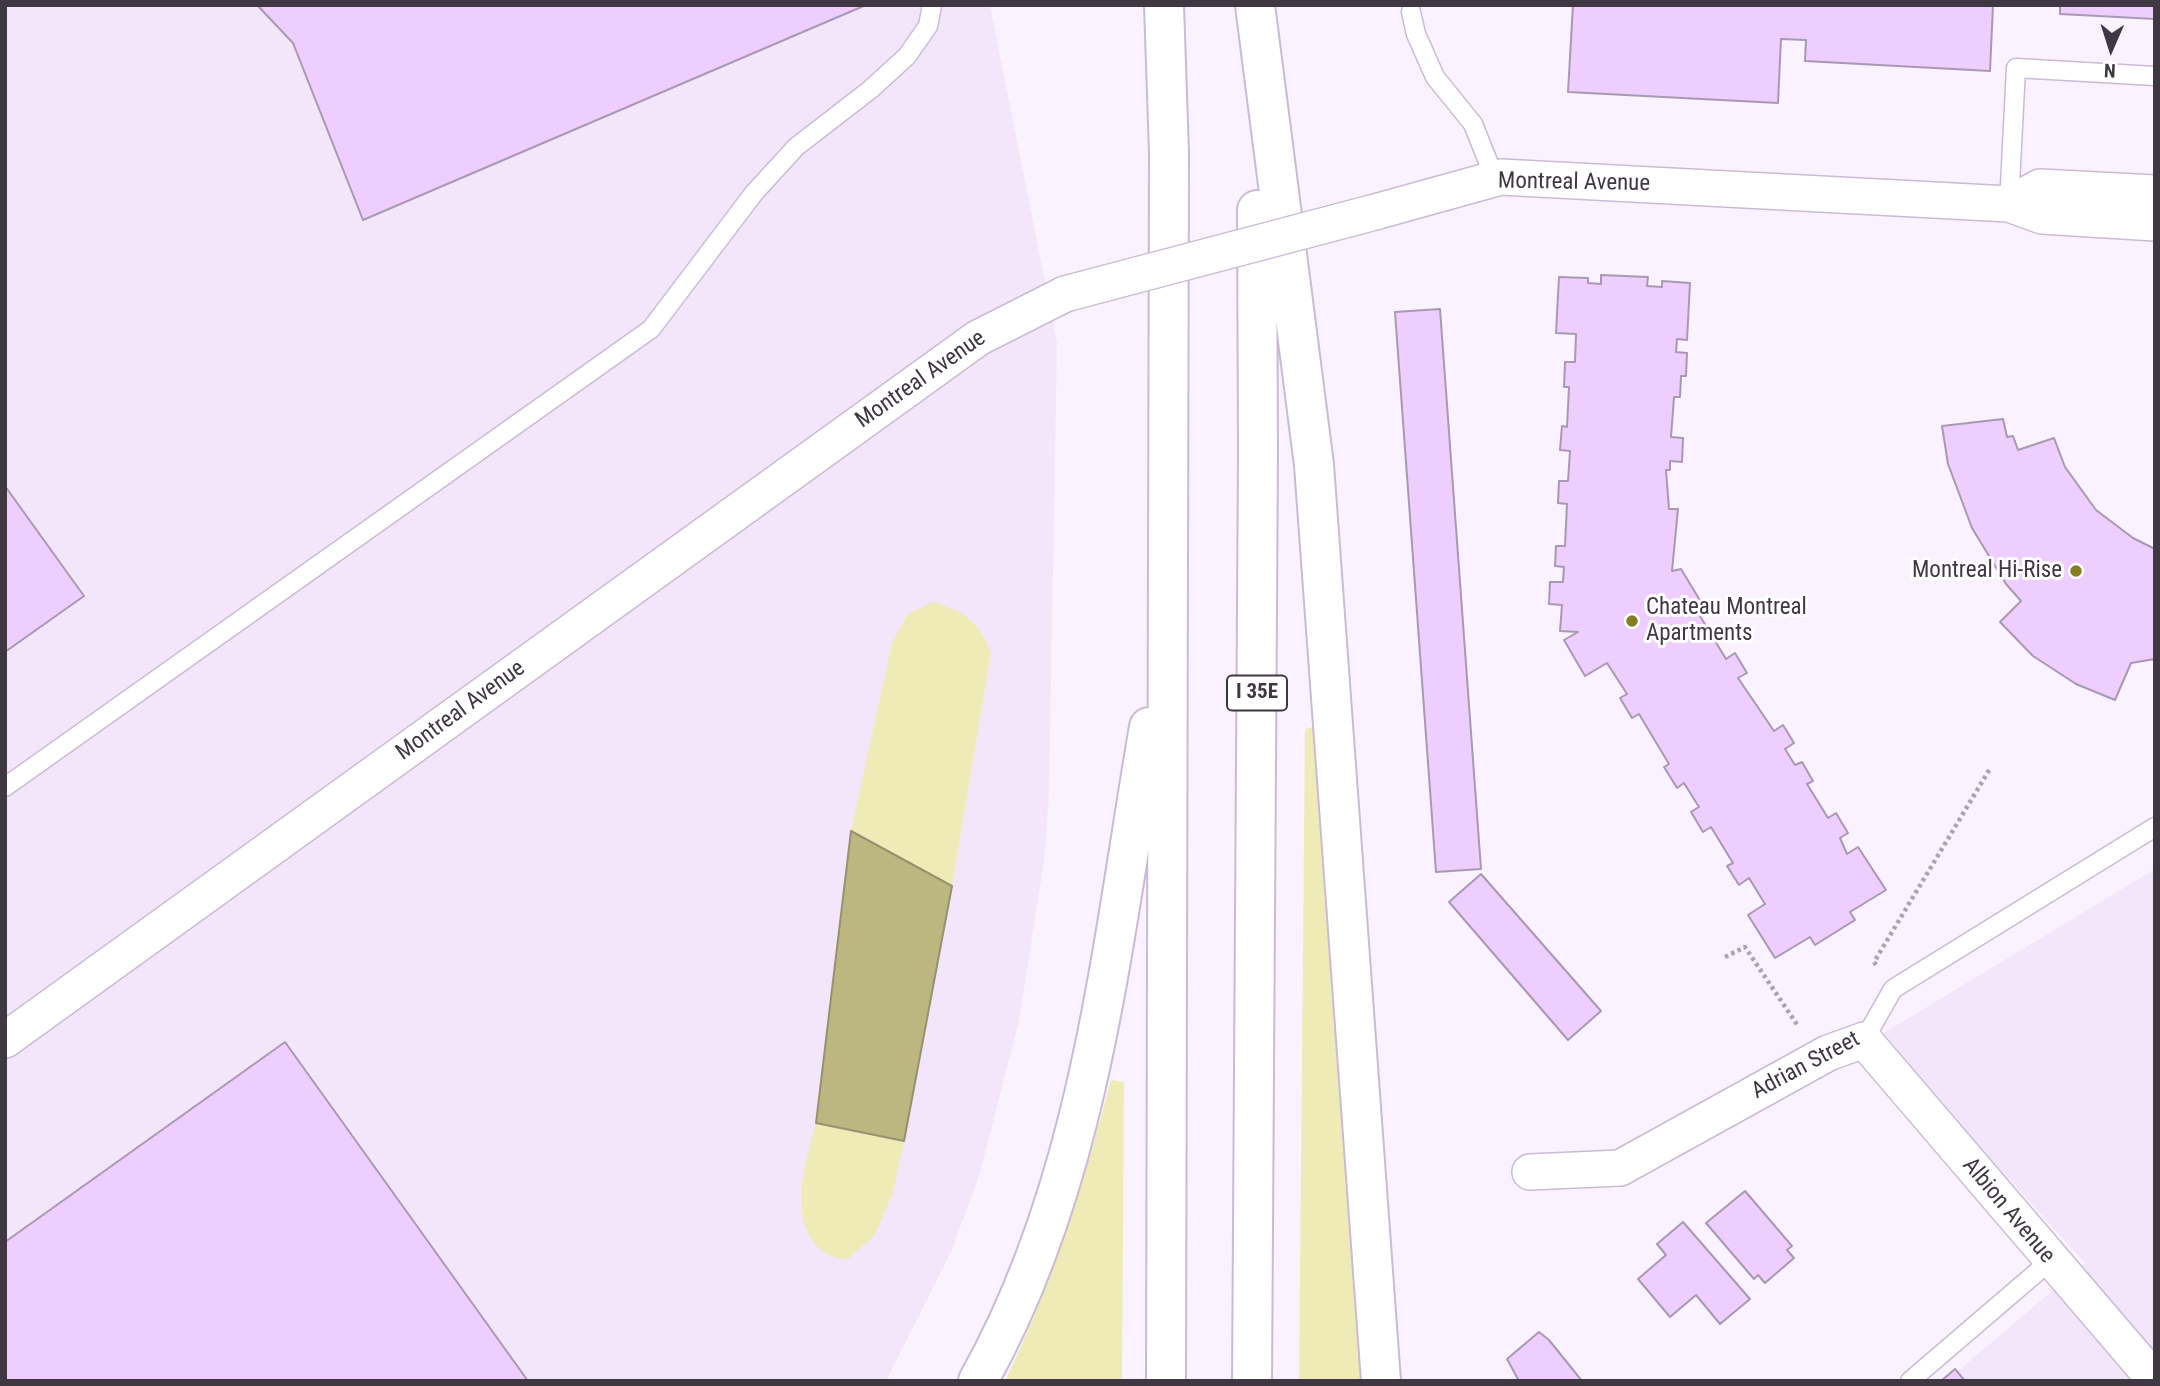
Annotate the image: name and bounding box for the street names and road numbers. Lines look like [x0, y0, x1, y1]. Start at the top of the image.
street label: Montreal Avenue [1498, 168, 1650, 198]
street label: Montreal Avenue [851, 325, 991, 435]
street label: Montreal Avenue [391, 655, 531, 767]
road number: I 35E [1227, 676, 1287, 710]
street label: Adrian Street [1747, 1026, 1865, 1106]
street label: Albion Avenue [1956, 1153, 2060, 1269]

